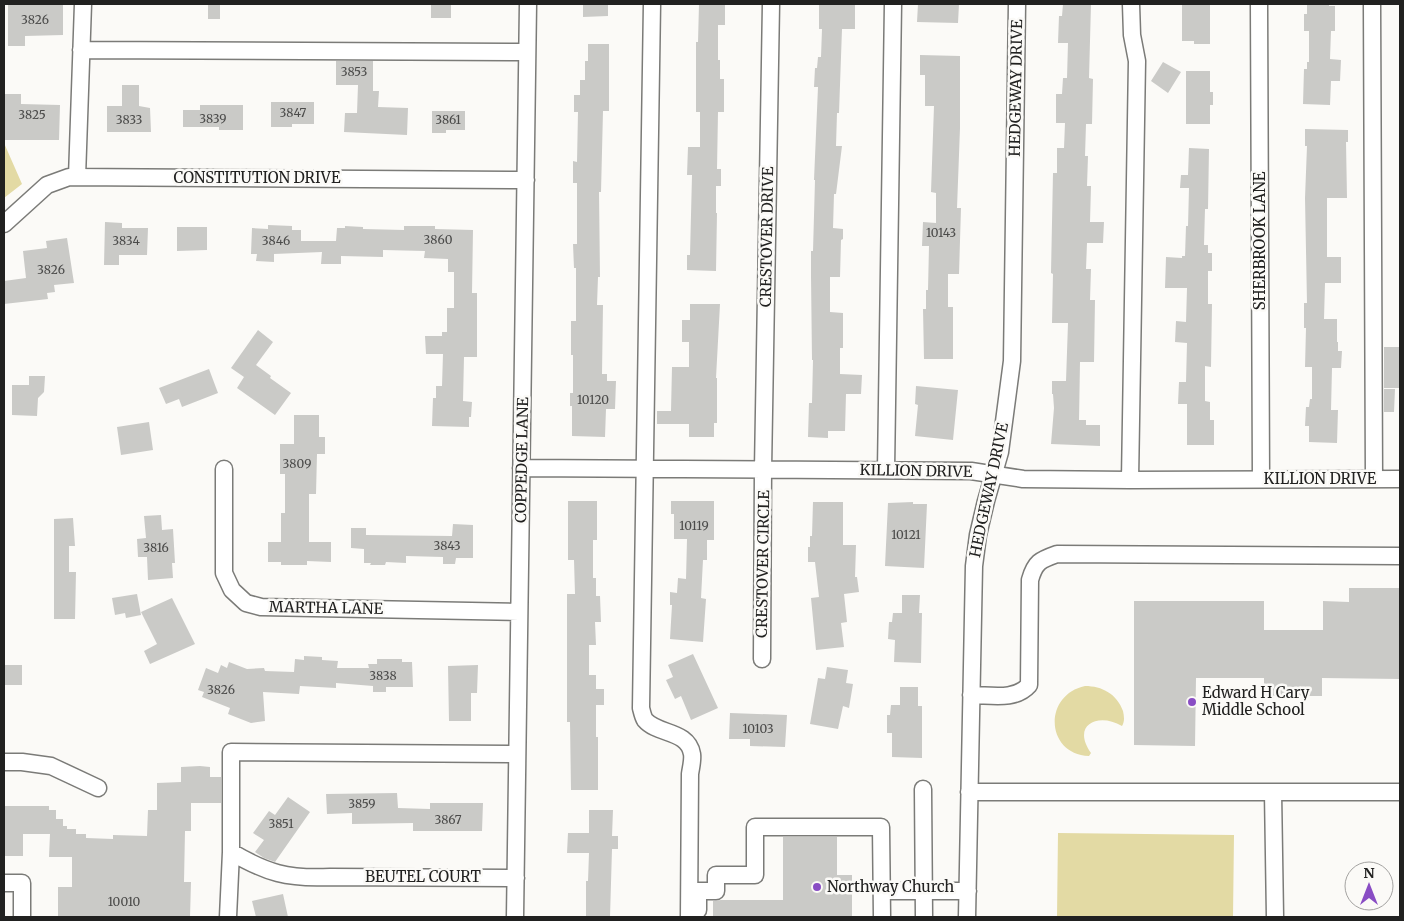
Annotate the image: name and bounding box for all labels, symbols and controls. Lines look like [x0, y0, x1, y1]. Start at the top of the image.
house number: 3826 [21, 12, 49, 27]
street label: HEDGEWAY DRIVE [1005, 19, 1026, 157]
house number: 3853 [341, 64, 367, 79]
house number: 3847 [280, 105, 307, 120]
house number: 3825 [18, 107, 46, 122]
house number: 3839 [199, 111, 227, 126]
house number: 3833 [116, 112, 142, 127]
house number: 3861 [435, 112, 461, 127]
street label: CRESTOVER DRIVE [756, 166, 777, 307]
street label: CONSTITUTION DRIVE [174, 168, 341, 187]
street label: SHERBROOK LANE [1250, 171, 1269, 310]
house number: 10143 [926, 225, 956, 240]
house number: 3860 [424, 232, 453, 247]
house number: 3834 [112, 233, 140, 248]
house number: 3846 [262, 233, 290, 248]
house number: 3826 [37, 262, 65, 277]
house number: 10120 [577, 392, 609, 407]
street label: COPPEDGE LANE [511, 396, 532, 523]
street label: HEDGEWAY DRIVE [965, 420, 1012, 559]
house number: 3809 [283, 456, 311, 471]
street label: KILLION DRIVE [859, 460, 973, 481]
street label: KILLION DRIVE [1264, 469, 1377, 488]
street label: CRESTOVER CIRCLE [752, 490, 773, 638]
house number: 10119 [679, 518, 709, 533]
house number: 10121 [891, 527, 921, 542]
house number: 3843 [433, 538, 461, 553]
house number: 3816 [143, 540, 169, 555]
street label: MARTHA LANE [269, 597, 384, 618]
house number: 3838 [369, 668, 397, 683]
house number: 3826 [207, 682, 235, 697]
place label: Edward H Cary Middle School [1202, 683, 1310, 719]
marker: Edward H Cary Middle School [1186, 696, 1198, 708]
house number: 10103 [742, 721, 774, 736]
house number: 3859 [348, 796, 376, 811]
house number: 3867 [434, 812, 462, 827]
house number: 3851 [268, 816, 294, 831]
north arrow [1344, 861, 1394, 911]
text: N [1363, 864, 1375, 882]
street label: BEUTEL COURT [365, 867, 482, 886]
place label: Northway Church [827, 877, 954, 896]
marker: Northway Church [811, 881, 823, 893]
house number: 10010 [108, 894, 141, 909]

